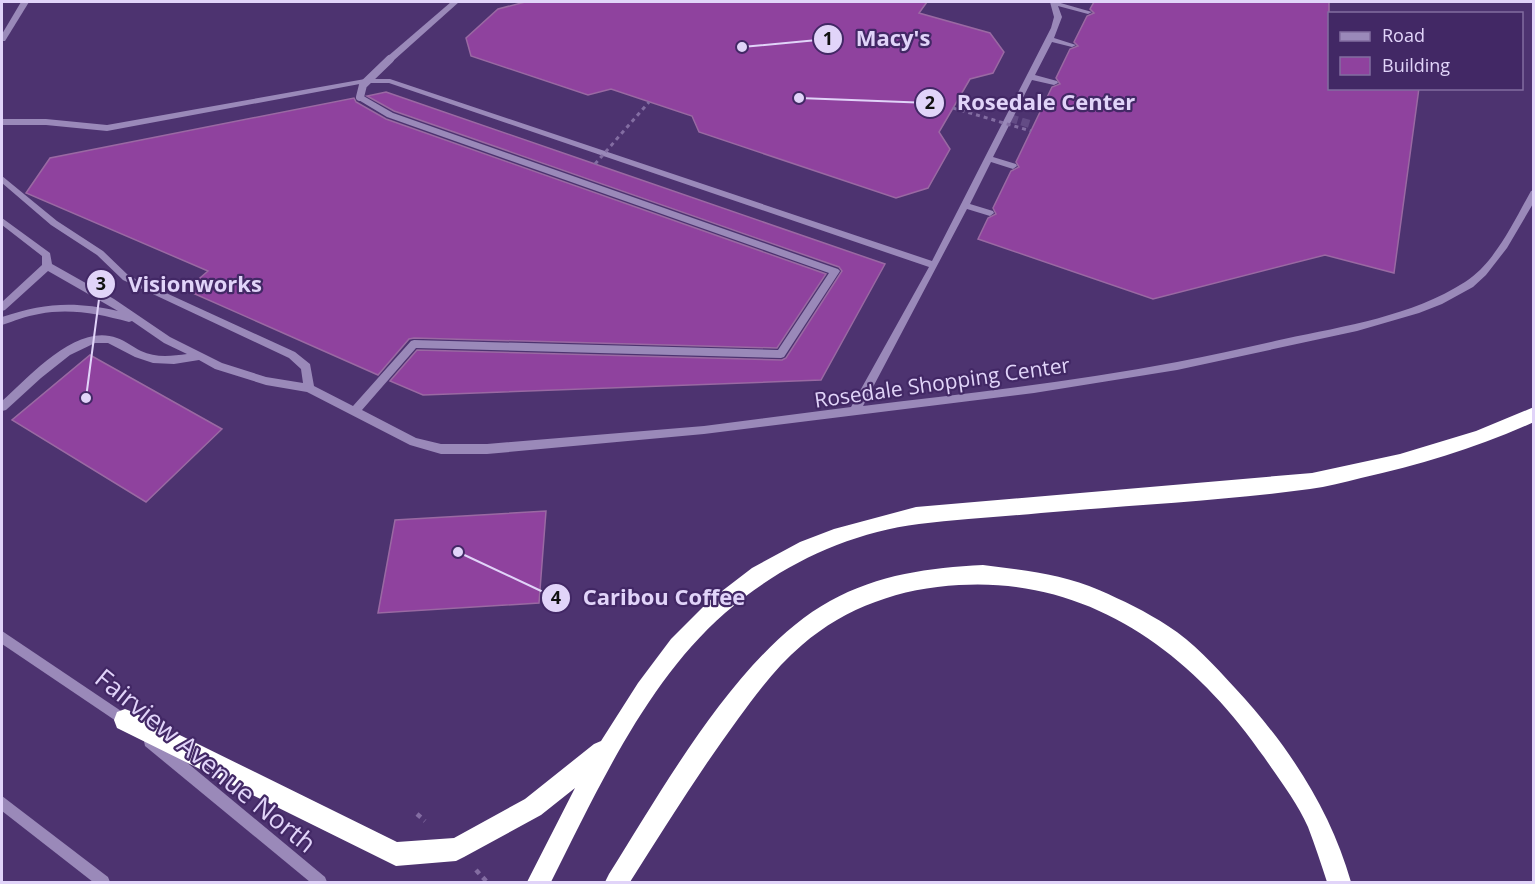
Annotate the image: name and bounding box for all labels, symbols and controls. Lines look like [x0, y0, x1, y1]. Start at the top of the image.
legend [1328, 12, 1523, 90]
callout: Macy's [813, 19, 942, 59]
text: Macy's [856, 22, 930, 52]
text: Road [1382, 23, 1425, 47]
text: 1 [823, 26, 833, 50]
text: Building [1382, 53, 1450, 77]
callout: Rosedale Center [915, 83, 1148, 123]
text: Rosedale Center [957, 86, 1135, 116]
text: 2 [925, 90, 935, 114]
callout: Visionworks [86, 264, 274, 304]
text: Visionworks [128, 268, 262, 298]
text: 3 [96, 271, 106, 295]
street label: Rosedale Shopping Center [812, 350, 1072, 414]
callout: Caribou Coffee [541, 578, 757, 618]
text: Caribou Coffee [583, 581, 745, 611]
text: 4 [551, 585, 561, 609]
street label: Fairview Avenue North [88, 660, 324, 860]

